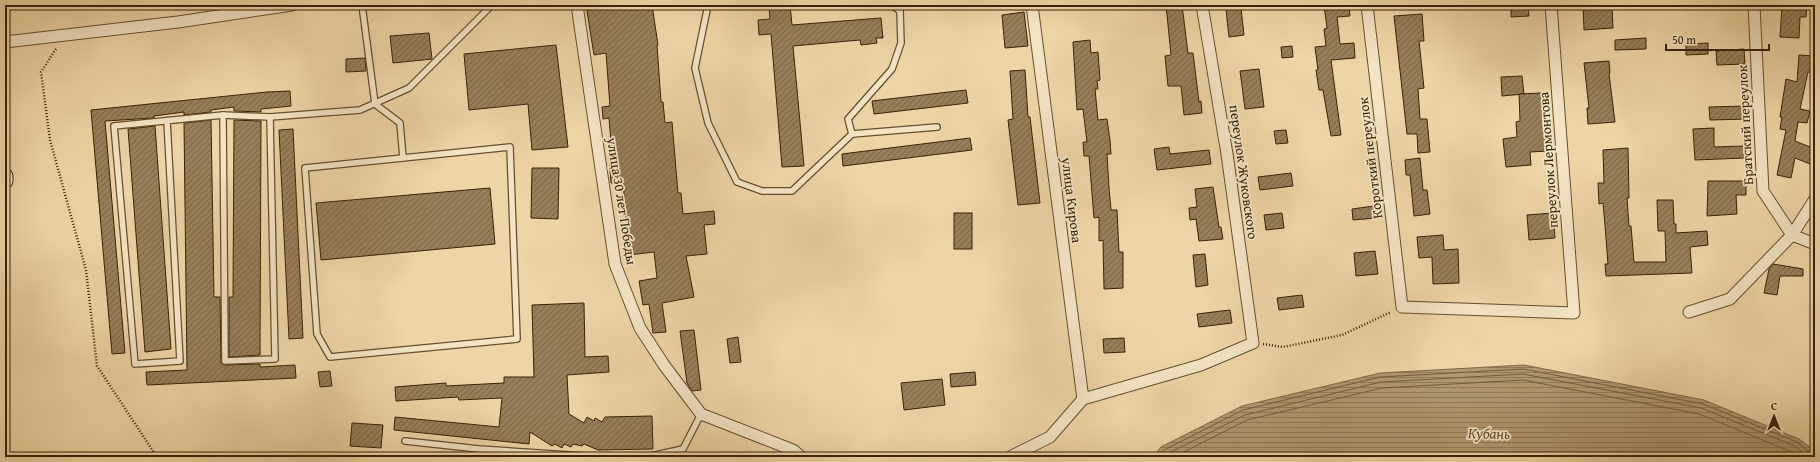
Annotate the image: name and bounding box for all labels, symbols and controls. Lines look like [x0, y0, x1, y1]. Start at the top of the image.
scale bar [1666, 26, 1769, 52]
text: 50 m [1672, 31, 1696, 48]
street label: Братский переулок [1732, 64, 1758, 185]
street label: переулок Лермонтова [1533, 91, 1563, 229]
street label: Короткий переулок [1353, 95, 1387, 220]
street label: переулок Жуковского [1225, 103, 1263, 241]
street label: улица 30 лет Победы [602, 135, 642, 266]
street label: улица Кирова [1057, 155, 1087, 244]
north arrow [1754, 396, 1794, 436]
text: С [1771, 398, 1777, 414]
water label: Кубань [1468, 422, 1510, 444]

